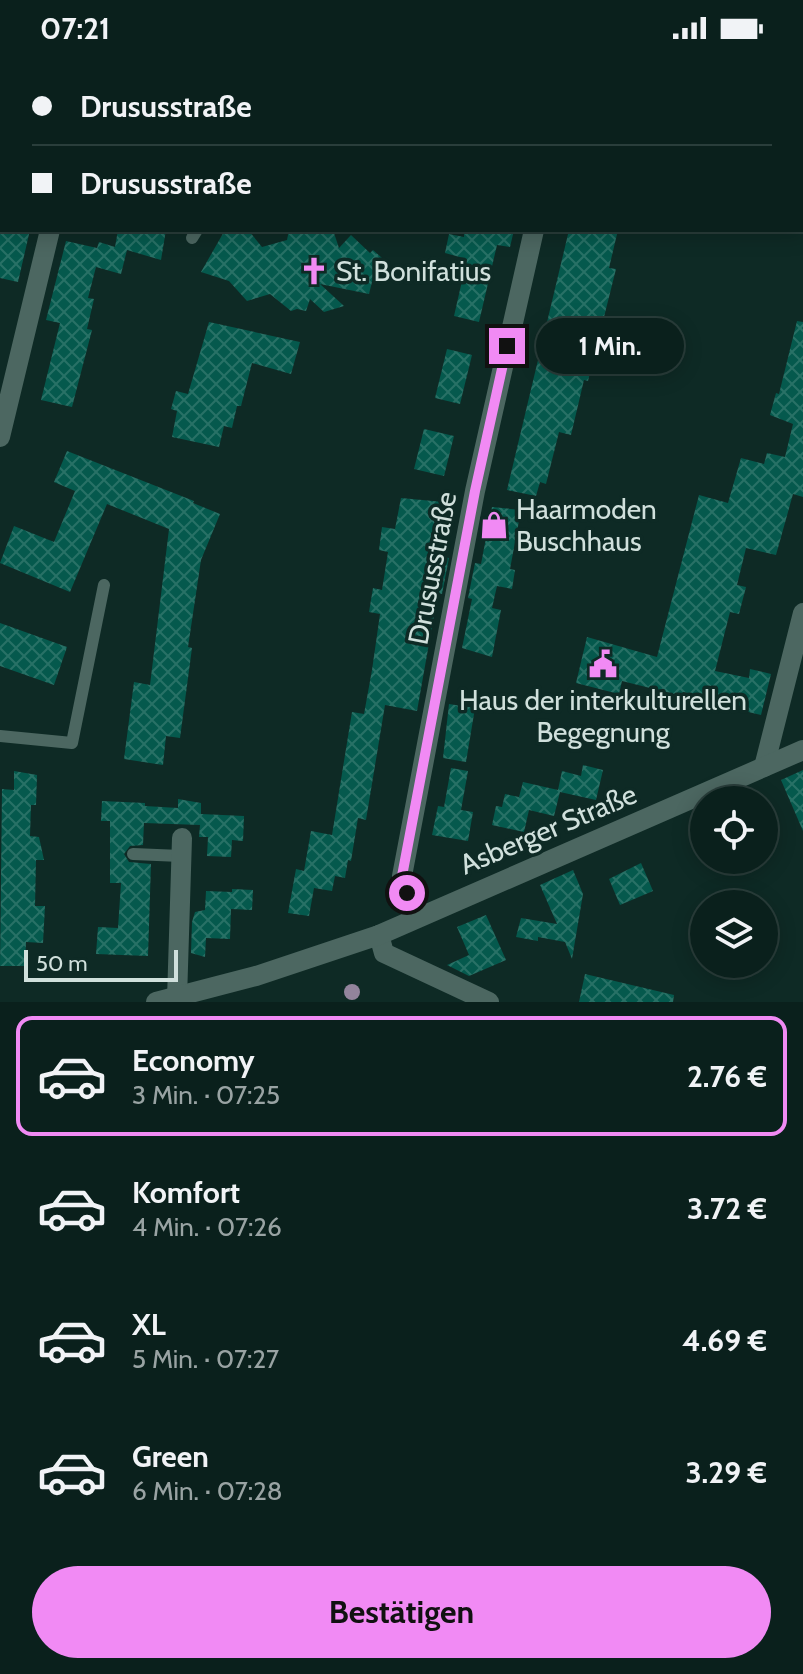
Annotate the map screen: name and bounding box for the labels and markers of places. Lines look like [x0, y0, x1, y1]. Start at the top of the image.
place label: St. Bonifatius [336, 254, 491, 288]
church icon: St. Bonifatius [299, 256, 329, 286]
place label: Haarmoden Buschhaus [516, 492, 657, 558]
shop icon: Haarmoden Buschhaus [479, 510, 509, 540]
public building icon: Haus der interkulturellen Begegnung [588, 649, 618, 679]
place label: Haus der interkulturellen Begegnung [459, 683, 747, 749]

